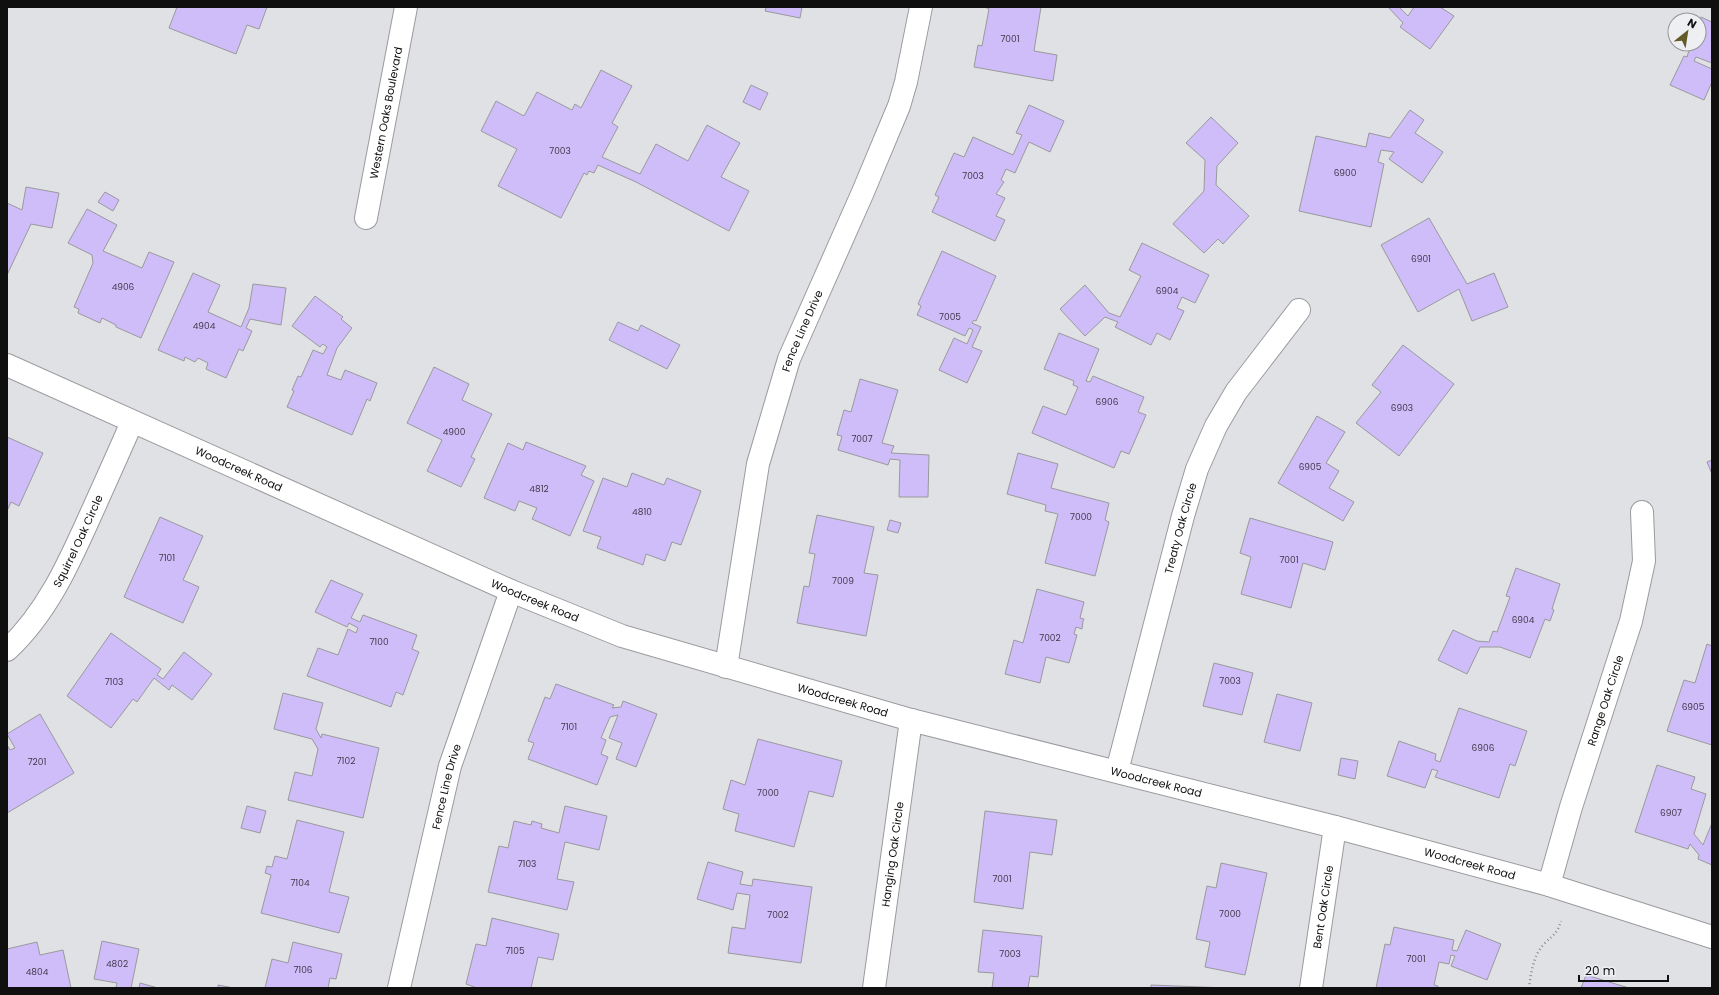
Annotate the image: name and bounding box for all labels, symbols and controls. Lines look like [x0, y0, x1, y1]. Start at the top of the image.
north arrow [1667, 12, 1707, 52]
text: N [1684, 14, 1700, 32]
house number: 7001 [1000, 33, 1020, 45]
street label: Western Oaks Boulevard [366, 45, 406, 180]
house number: 7003 [549, 145, 571, 157]
house number: 6900 [1334, 167, 1357, 179]
house number: 7003 [962, 170, 984, 182]
house number: 6901 [1411, 253, 1431, 265]
house number: 4906 [112, 281, 135, 293]
house number: 6904 [1156, 285, 1179, 297]
street label: Fence Line Drive [778, 287, 827, 374]
house number: 7005 [939, 311, 961, 323]
house number: 4904 [193, 320, 216, 332]
house number: 6906 [1096, 396, 1119, 408]
house number: 6903 [1391, 402, 1413, 414]
house number: 4900 [443, 426, 466, 438]
house number: 7007 [851, 433, 873, 445]
street label: Woodcreek Road [193, 442, 285, 495]
house number: 6905 [1299, 461, 1322, 473]
street label: Treaty Oak Circle [1160, 481, 1201, 575]
house number: 4812 [529, 483, 549, 495]
street label: Squirrel Oak Circle [49, 492, 107, 590]
house number: 4810 [632, 506, 652, 518]
house number: 7000 [1070, 511, 1092, 523]
house number: 7101 [159, 552, 175, 564]
house number: 7001 [1279, 554, 1299, 566]
street label: Woodcreek Road [488, 575, 581, 626]
house number: 7009 [832, 575, 854, 587]
house number: 6904 [1512, 614, 1535, 626]
house number: 7002 [1039, 632, 1061, 644]
house number: 7100 [369, 636, 389, 648]
street label: Range Oak Circle [1583, 653, 1628, 748]
house number: 7003 [1219, 675, 1241, 687]
house number: 7103 [105, 676, 123, 688]
street label: Woodcreek Road [795, 679, 890, 721]
house number: 6905 [1682, 701, 1705, 713]
house number: 7101 [561, 721, 577, 733]
street label: Fence Line Drive [428, 741, 465, 831]
house number: 6906 [1472, 742, 1495, 754]
house number: 7102 [337, 755, 355, 767]
house number: 7201 [28, 756, 46, 768]
street label: Woodcreek Road [1109, 763, 1204, 801]
house number: 7000 [757, 787, 779, 799]
street label: Hanging Oak Circle [877, 801, 908, 908]
house number: 6907 [1660, 807, 1682, 819]
street label: Woodcreek Road [1422, 844, 1517, 884]
house number: 7103 [518, 858, 536, 870]
street label: Bent Oak Circle [1309, 864, 1337, 950]
house number: 7001 [992, 873, 1012, 885]
house number: 7104 [290, 877, 310, 889]
house number: 7000 [1219, 908, 1241, 920]
house number: 7002 [767, 909, 789, 921]
house number: 7105 [505, 945, 525, 957]
house number: 7003 [999, 948, 1021, 960]
house number: 7001 [1406, 953, 1426, 965]
scale bar [1579, 957, 1668, 983]
house number: 4802 [106, 958, 128, 970]
text: 20 m [1585, 962, 1615, 979]
house number: 7106 [293, 964, 313, 976]
house number: 4804 [26, 966, 49, 978]

